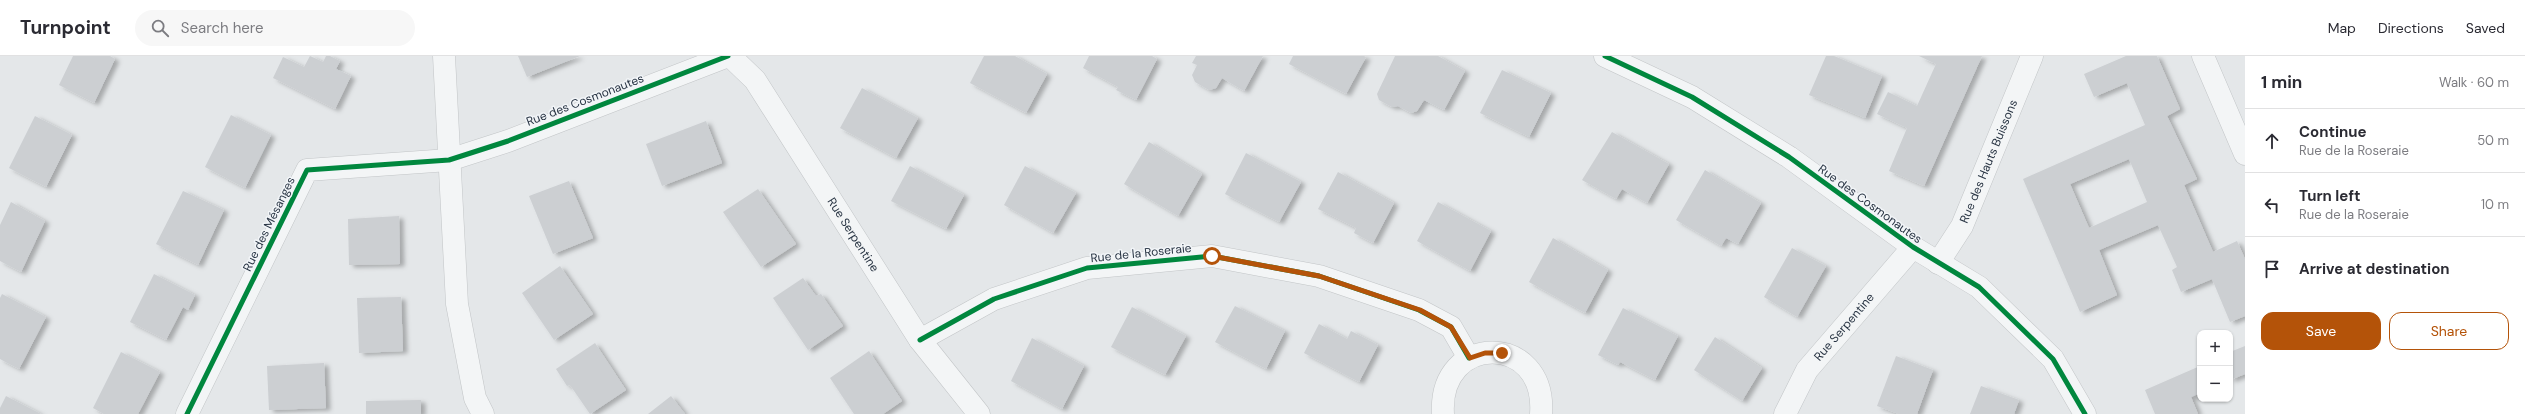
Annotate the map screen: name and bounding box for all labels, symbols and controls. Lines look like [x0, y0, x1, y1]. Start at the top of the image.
search box [135, 10, 415, 46]
text: Turnpoint [20, 15, 111, 40]
icon: search [149, 17, 171, 39]
text: Search here [181, 18, 264, 38]
text: Map [2328, 19, 2356, 37]
text: Directions [2378, 19, 2444, 37]
text: Saved [2466, 19, 2505, 37]
street label: Rue des Cosmonautes [524, 70, 646, 130]
text: 1 min [2261, 71, 2302, 93]
text: Walk · 60 m [2439, 74, 2509, 91]
street label: Rue des Hauts Buissons [1956, 97, 2021, 226]
text: Continue [2299, 122, 2367, 142]
icon: ahead [2261, 130, 2283, 152]
text: 50 m [2477, 132, 2509, 149]
text: Rue de la Roseraie [2299, 142, 2409, 159]
street label: Rue des Cosmonautes [1815, 161, 1925, 247]
street label: Rue des Mésanges [239, 174, 299, 274]
text: Turn left [2299, 186, 2360, 206]
icon: left [2261, 194, 2283, 216]
street label: Rue Serpentine [824, 195, 883, 275]
text: 10 m [2481, 196, 2509, 213]
text: Rue de la Roseraie [2299, 206, 2409, 223]
street label: Rue de la Roseraie [1090, 240, 1192, 266]
route start [1203, 247, 1221, 265]
icon: arrive [2261, 258, 2283, 280]
text: Arrive at destination [2299, 259, 2450, 279]
street label: Rue Serpentine [1810, 289, 1878, 364]
button: Save [2261, 312, 2381, 350]
button: Share [2389, 312, 2509, 350]
map controls [2197, 330, 2233, 402]
button: + [2197, 330, 2233, 366]
route end [1493, 344, 1511, 362]
button: − [2197, 366, 2233, 402]

